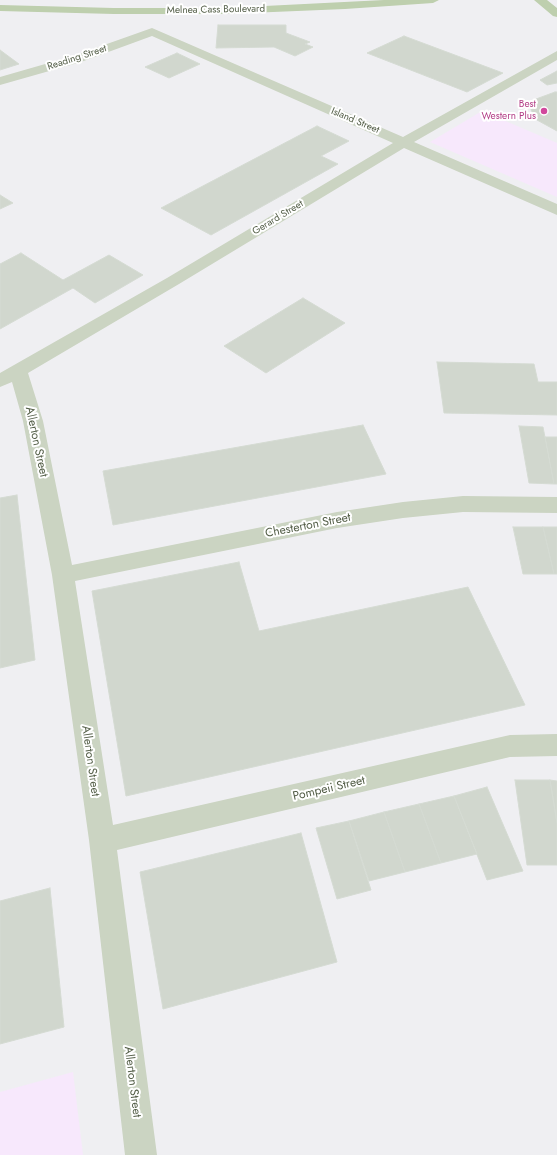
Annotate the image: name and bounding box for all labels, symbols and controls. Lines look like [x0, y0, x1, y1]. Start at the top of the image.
street label: Melnea Cass Boulevard [167, 3, 265, 17]
street label: Reading Street [46, 43, 108, 73]
place label: Best Western Plus [481, 99, 536, 122]
street label: Island Street [329, 105, 381, 137]
marker: Best Western Plus [539, 106, 549, 116]
street label: Gerard Street [250, 198, 306, 238]
street label: Allerton Street [22, 405, 50, 479]
street label: Chesterton Street [264, 511, 352, 541]
street label: Allerton Street [78, 724, 102, 798]
street label: Pompeii Street [292, 774, 366, 804]
street label: Allerton Street [120, 1046, 144, 1118]

